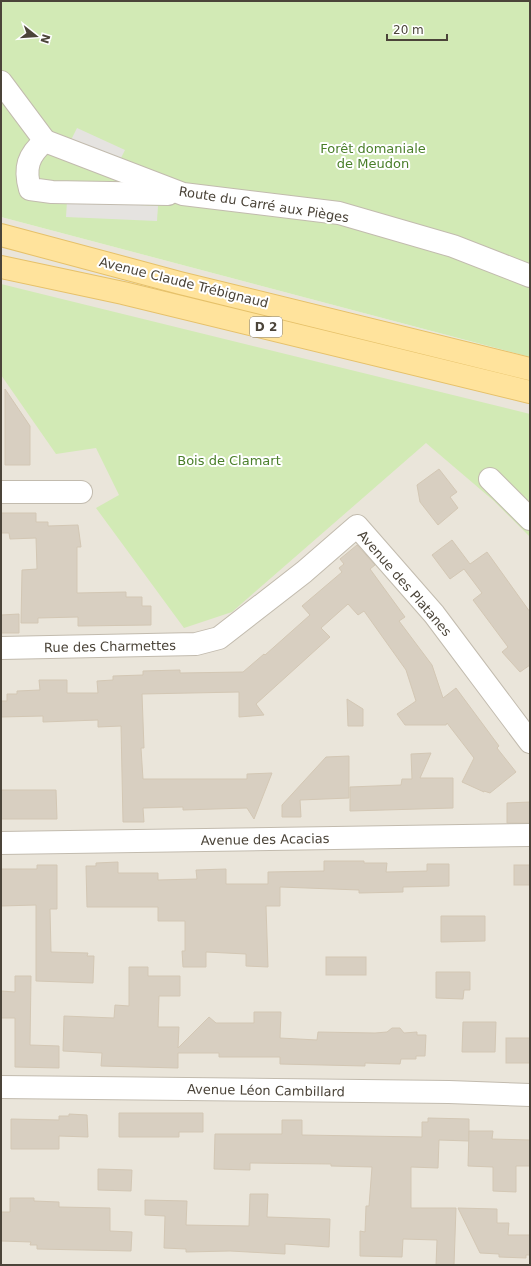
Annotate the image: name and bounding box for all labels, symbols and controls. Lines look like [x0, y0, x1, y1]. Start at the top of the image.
north arrow [16, 16, 56, 56]
scale bar [387, 16, 447, 42]
text: 20 m [393, 23, 424, 37]
text: N [38, 32, 53, 45]
park label: Forêt domaniale de Meudon [320, 141, 426, 171]
street label: Route du Carré aux Pièges [178, 184, 350, 225]
street label: Avenue Claude Trébignaud [98, 254, 270, 311]
road number: D 2 [250, 317, 282, 337]
park label: Bois de Clamart [177, 453, 281, 468]
street label: Avenue des Platanes [355, 527, 455, 639]
street label: Rue des Charmettes [44, 638, 176, 655]
street label: Avenue des Acacias [200, 831, 330, 848]
street label: Avenue Léon Cambillard [187, 1082, 345, 1099]

